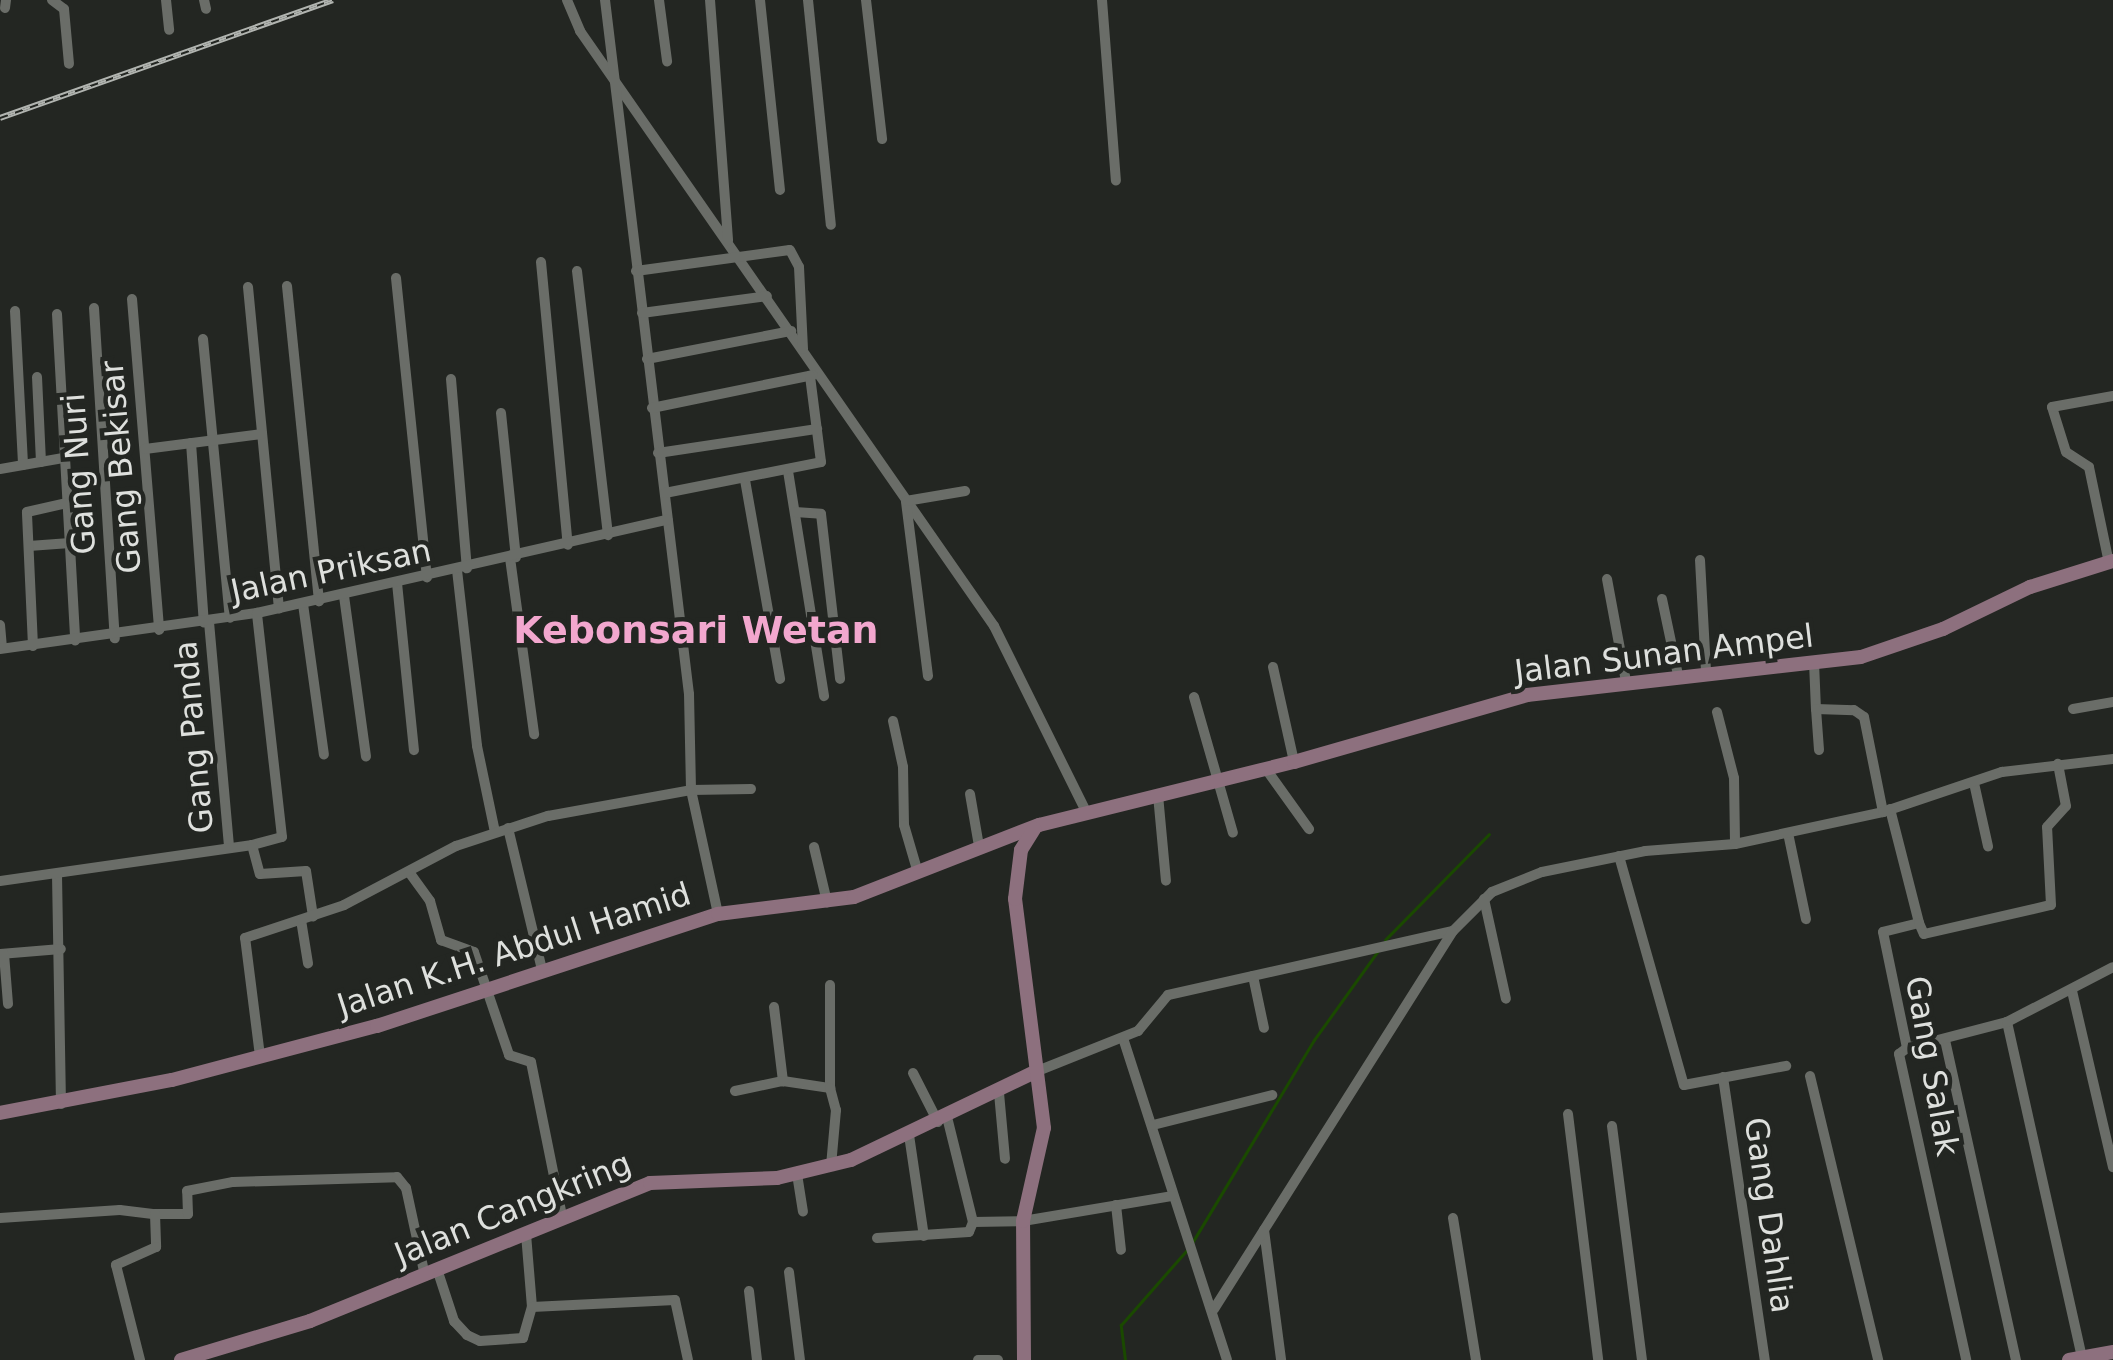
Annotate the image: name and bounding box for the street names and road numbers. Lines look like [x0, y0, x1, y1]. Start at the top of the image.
street label: Gang Bekisar [93, 359, 149, 575]
street label: Gang Nuri [54, 392, 104, 556]
street label: Jalan Priksan [227, 531, 435, 611]
street label: Jalan Sunan Ampel [1512, 617, 1816, 691]
street label: Gang Panda [166, 639, 222, 835]
street label: Jalan K.H. Abdul Hamid [333, 875, 695, 1025]
street label: Gang Salak [1897, 973, 1967, 1159]
street label: Gang Dahlia [1736, 1115, 1802, 1315]
street label: Jalan Cangkring [389, 1144, 637, 1274]

